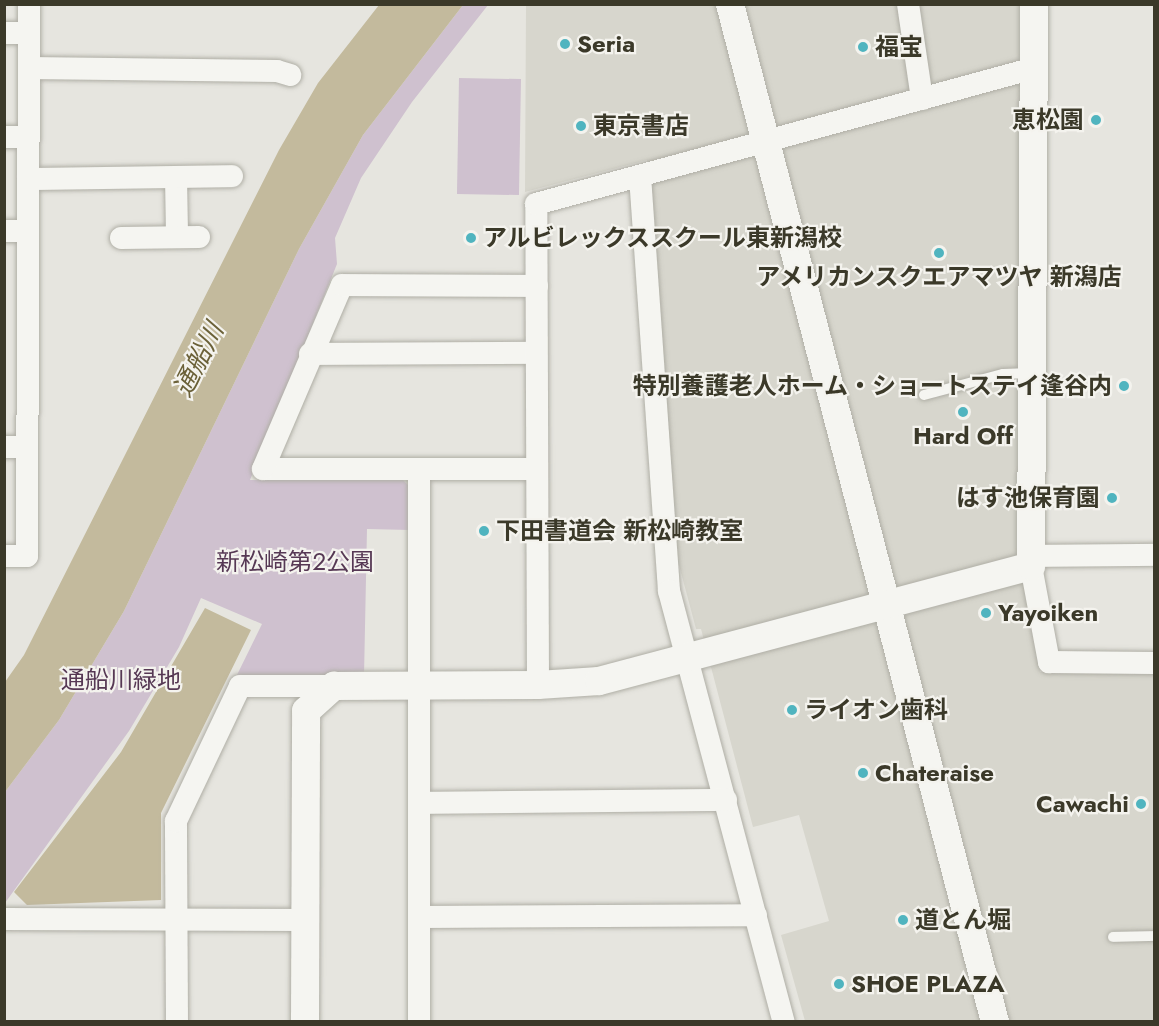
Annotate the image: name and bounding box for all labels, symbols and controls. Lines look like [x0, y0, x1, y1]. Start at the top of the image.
place label: Seria [577, 30, 635, 58]
place label: 福宝 [875, 33, 923, 61]
marker: Seria [558, 37, 572, 51]
marker: 福宝 [856, 40, 870, 54]
place label: 恵松園 [1012, 106, 1084, 134]
place label: 東京書店 [593, 112, 689, 140]
marker: 恵松園 [1089, 113, 1103, 127]
marker: 東京書店 [574, 119, 588, 133]
place label: アルビレックススクール東新潟校 [483, 224, 843, 252]
marker: アルビレックススクール東新潟校 [464, 231, 478, 245]
marker: アメリカンスクエアマツヤ 新潟店 [932, 246, 946, 260]
place label: アメリカンスクエアマツヤ 新潟店 [755, 263, 1123, 291]
water label: 通船川 [167, 318, 231, 402]
place label: 特別養護老人ホーム・ショートステイ逢谷内 [632, 372, 1112, 400]
marker: 特別養護老人ホーム・ショートステイ逢谷内 [1117, 379, 1131, 393]
marker: Hard Off [956, 405, 970, 419]
place label: Hard Off [913, 422, 1013, 450]
place label: はす池保育園 [956, 484, 1100, 512]
marker: はす池保育園 [1105, 491, 1119, 505]
place label: 下田書道会 新松崎教室 [496, 517, 743, 545]
marker: 下田書道会 新松崎教室 [477, 524, 491, 538]
park label: 新松崎第２公園 [216, 548, 374, 576]
place label: Yayoiken [998, 599, 1098, 627]
marker: Yayoiken [979, 606, 993, 620]
park label: 通船川緑地 [61, 666, 181, 694]
place label: ライオン歯科 [804, 696, 948, 724]
marker: ライオン歯科 [785, 703, 799, 717]
place label: Chateraise [875, 759, 994, 787]
marker: Chateraise [856, 766, 870, 780]
place label: Cawachi [1036, 790, 1129, 818]
marker: Cawachi [1134, 797, 1148, 811]
place label: 道とん堀 [915, 906, 1011, 934]
marker: 道とん堀 [896, 913, 910, 927]
place label: SHOE PLAZA [851, 970, 1005, 998]
marker: SHOE PLAZA [832, 977, 846, 991]

